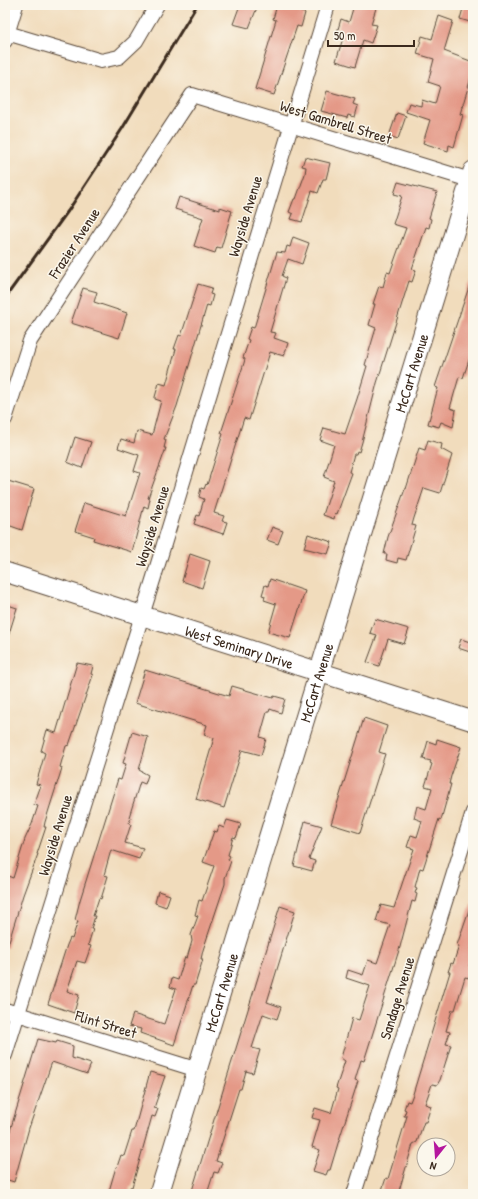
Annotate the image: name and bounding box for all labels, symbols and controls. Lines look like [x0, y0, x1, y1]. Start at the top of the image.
scale bar [328, 22, 414, 48]
text: 50 m [334, 27, 355, 44]
street label: West Gambrell Street [278, 95, 395, 149]
street label: Wayside Avenue [223, 173, 267, 259]
street label: Frazier Avenue [43, 204, 105, 283]
street label: McCart Avenue [389, 331, 433, 415]
street label: Wayside Avenue [130, 483, 174, 569]
street label: West Seminary Drive [183, 620, 296, 674]
street label: McCart Avenue [294, 641, 338, 725]
street label: Wayside Avenue [33, 792, 77, 878]
street label: McCart Avenue [199, 950, 243, 1034]
street label: Sandage Avenue [374, 954, 420, 1042]
street label: Flint Street [72, 1004, 140, 1044]
north arrow [416, 1137, 456, 1177]
text: N [428, 1159, 438, 1174]

